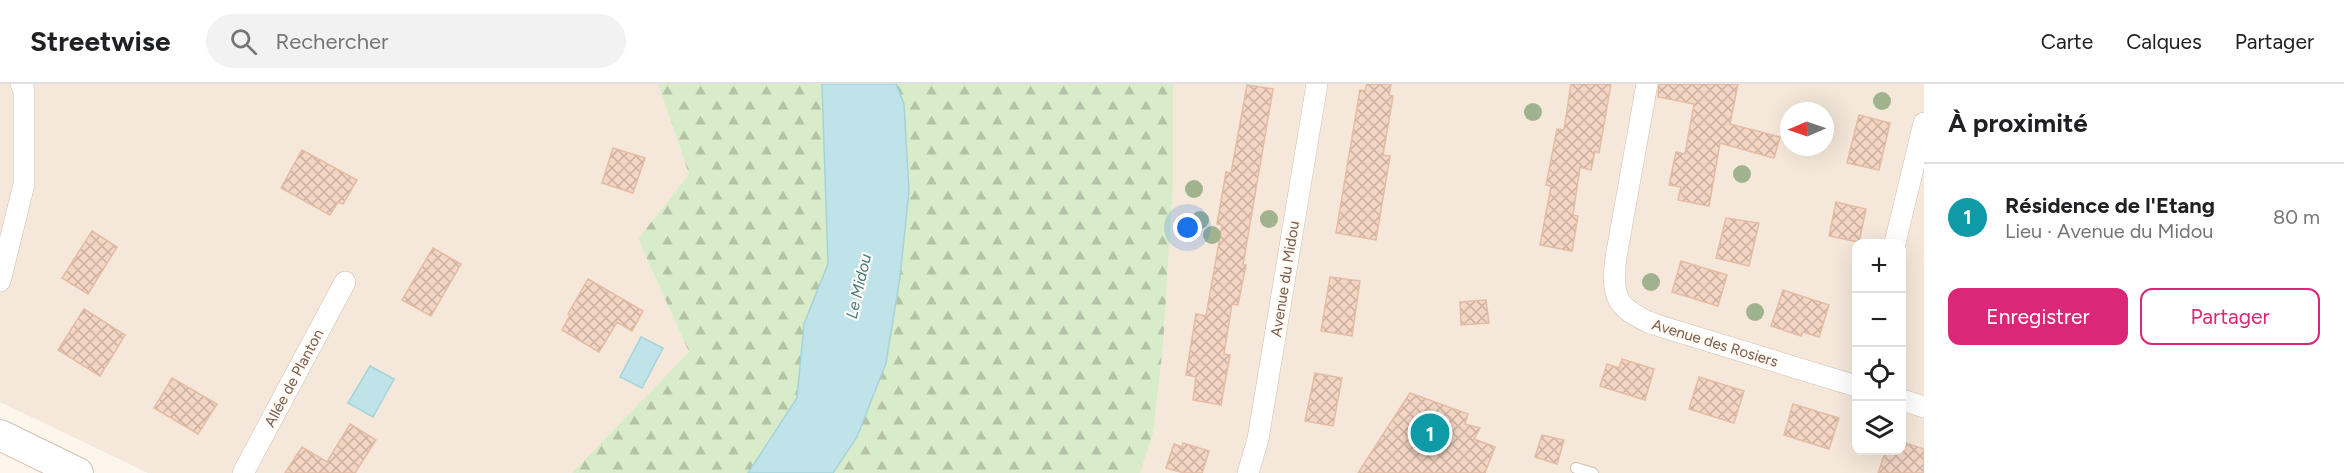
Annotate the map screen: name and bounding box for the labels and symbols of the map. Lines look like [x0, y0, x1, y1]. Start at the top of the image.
north arrow [1780, 102, 1834, 156]
your location [1173, 213, 1202, 242]
street label: Avenue du Midou [1267, 220, 1303, 338]
water label: Le Midou [842, 252, 875, 320]
street label: Avenue des Rosiers [1650, 315, 1780, 371]
street label: Allée de Planton [261, 326, 327, 430]
pin: 1 [1410, 410, 1450, 456]

